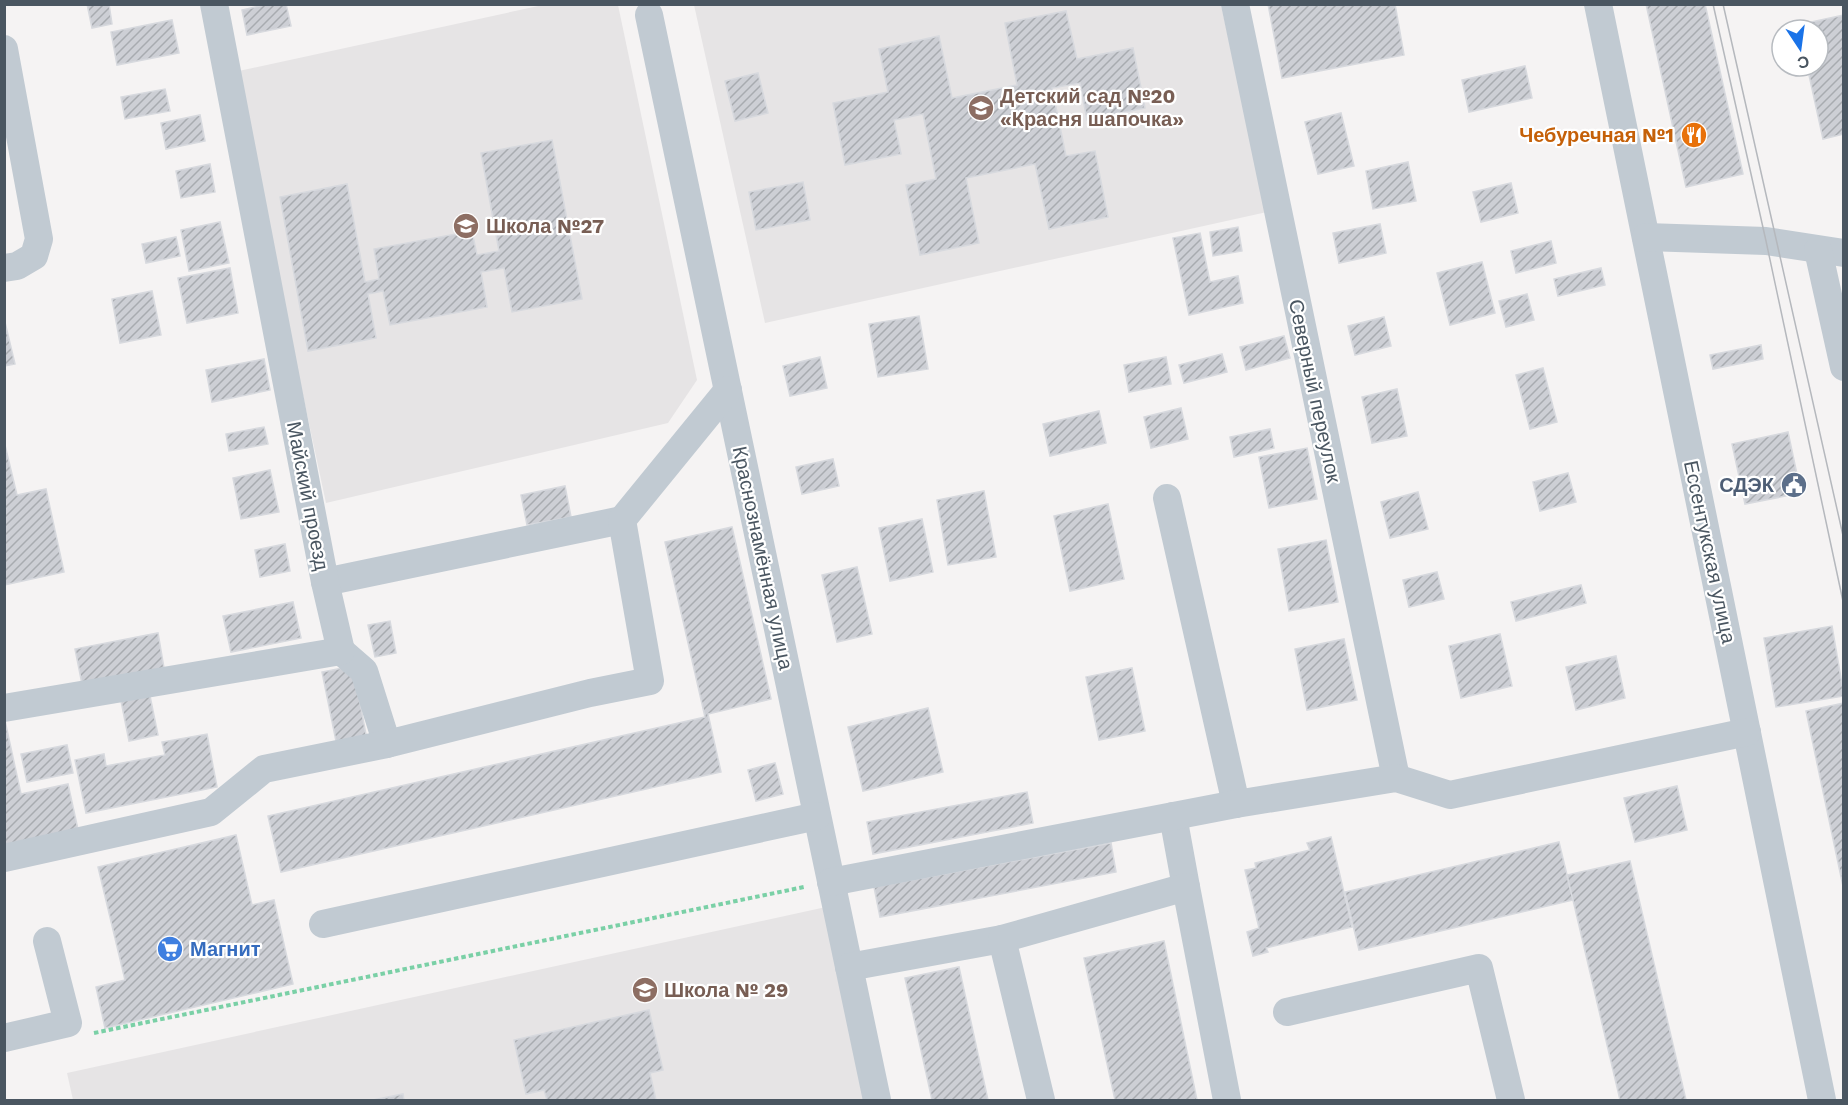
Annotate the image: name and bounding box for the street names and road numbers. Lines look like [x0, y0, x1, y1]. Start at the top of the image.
street label: Северный переулок [1284, 297, 1346, 485]
street label: Майский проезд [282, 419, 334, 573]
street label: Краснознамённая улица [728, 444, 799, 673]
street label: Ессентукская улица [1679, 458, 1741, 647]

